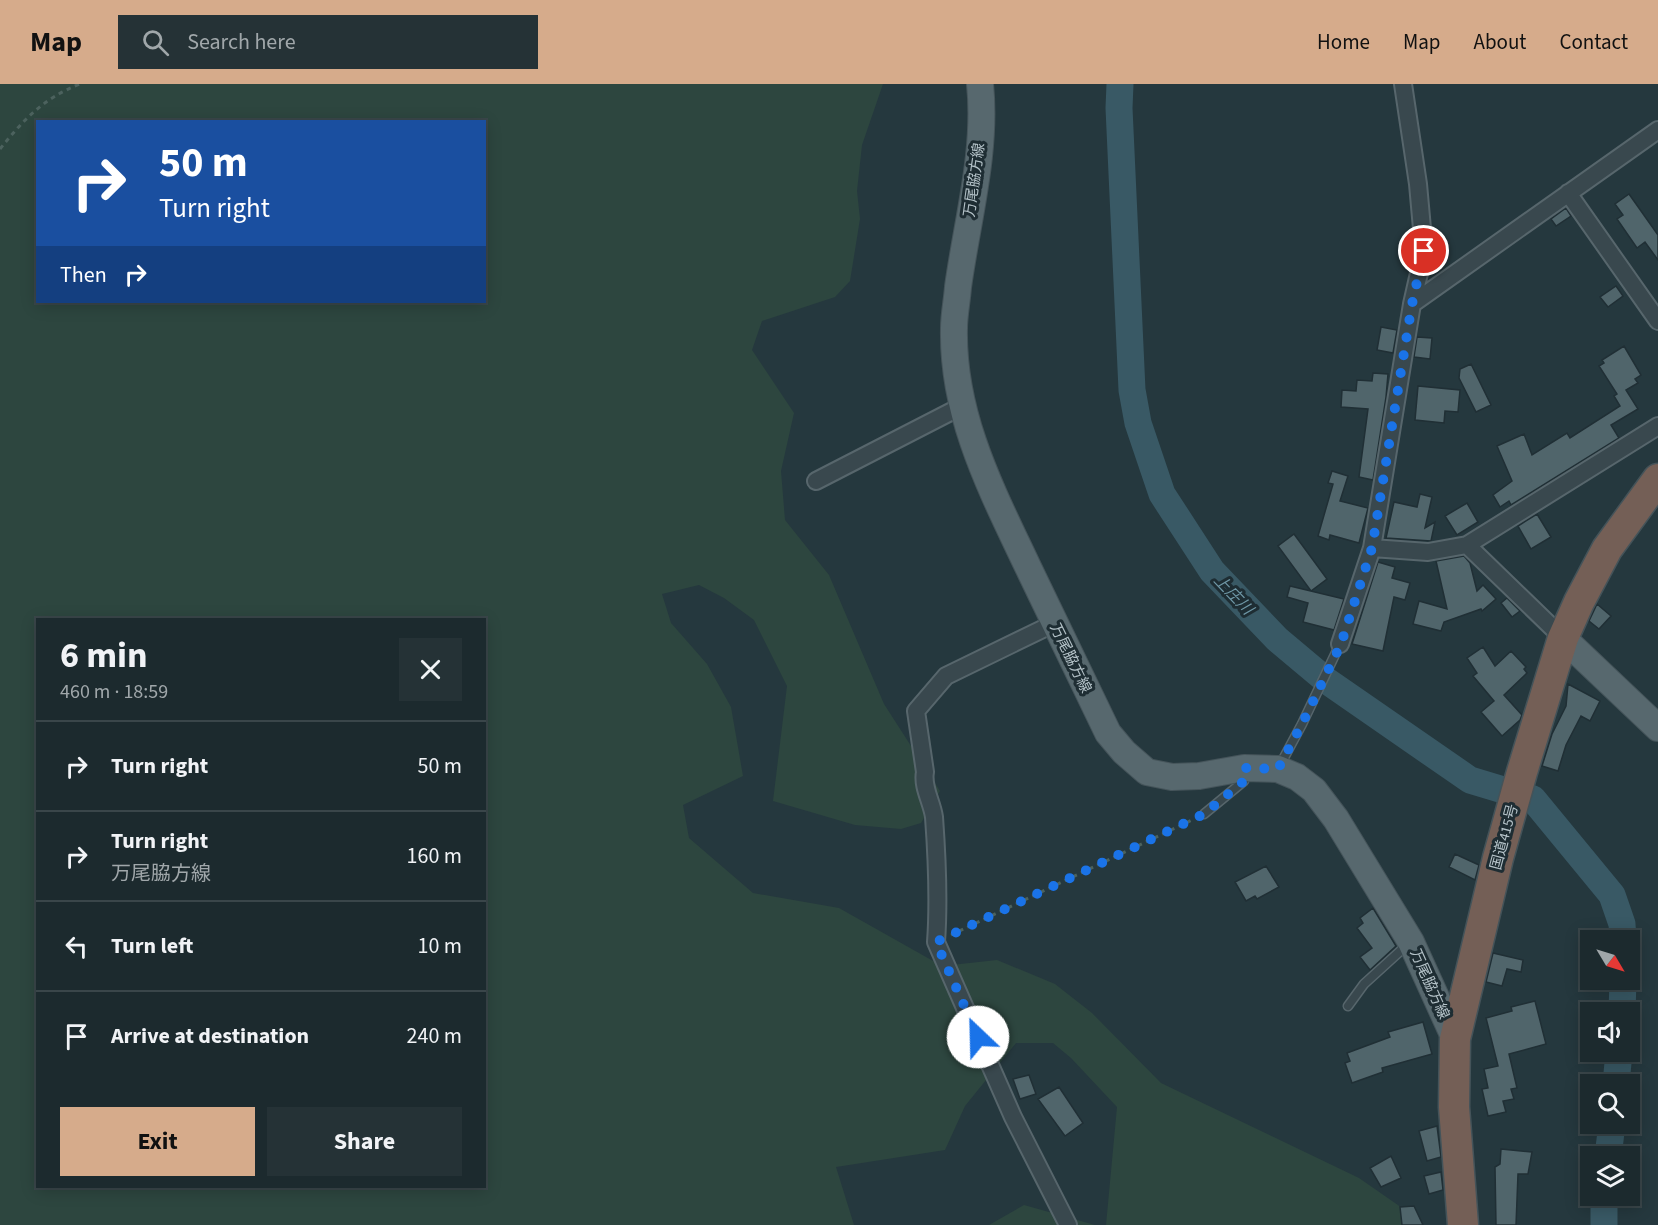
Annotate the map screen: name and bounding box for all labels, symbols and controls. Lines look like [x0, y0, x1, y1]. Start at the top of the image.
search box [118, 15, 538, 69]
text: Map [30, 22, 82, 62]
icon: search [139, 26, 172, 59]
text: Search here [187, 26, 296, 58]
text: Home [1317, 27, 1370, 57]
text: Map [1403, 27, 1441, 57]
text: About [1474, 27, 1526, 57]
text: Contact [1559, 27, 1628, 57]
text: 50 m [159, 133, 248, 193]
street label: 万尾脇方線 [959, 141, 990, 219]
icon: right [60, 144, 138, 222]
text: Turn right [159, 189, 270, 228]
pin [1398, 225, 1449, 276]
icon: arrive [1407, 234, 1440, 267]
icon: right [119, 258, 152, 291]
text: Then [60, 259, 107, 291]
water label: 上庄川 [1209, 570, 1259, 621]
street label: 万尾脇方線 [1045, 620, 1096, 697]
text: 6 min [60, 630, 148, 681]
button: close [399, 638, 462, 701]
text: 460 m · 18:59 [60, 678, 168, 706]
icon: right [60, 750, 93, 783]
text: Turn right [111, 750, 208, 782]
text: 50 m [417, 750, 462, 782]
street label: 国道415号 [1486, 802, 1523, 872]
text: Turn right [111, 825, 208, 857]
icon: right [60, 840, 93, 873]
text: 160 m [407, 840, 462, 872]
text: 万尾脇方線 [111, 860, 211, 888]
icon: left [60, 930, 93, 963]
text: Turn left [111, 930, 193, 962]
text: 10 m [417, 930, 462, 962]
north arrow [1580, 930, 1640, 990]
map controls [1580, 930, 1640, 1206]
street label: 万尾脇方線 [1405, 946, 1454, 1023]
button: sound [1580, 1002, 1640, 1062]
position arrow [946, 1005, 1010, 1069]
icon: arrive [60, 1020, 93, 1053]
text: Arrive at destination [111, 1020, 309, 1052]
text: 240 m [407, 1020, 462, 1052]
button: search [1580, 1074, 1640, 1134]
button: Exit [60, 1107, 255, 1176]
button: Share [267, 1107, 462, 1176]
button: layers [1580, 1146, 1640, 1206]

